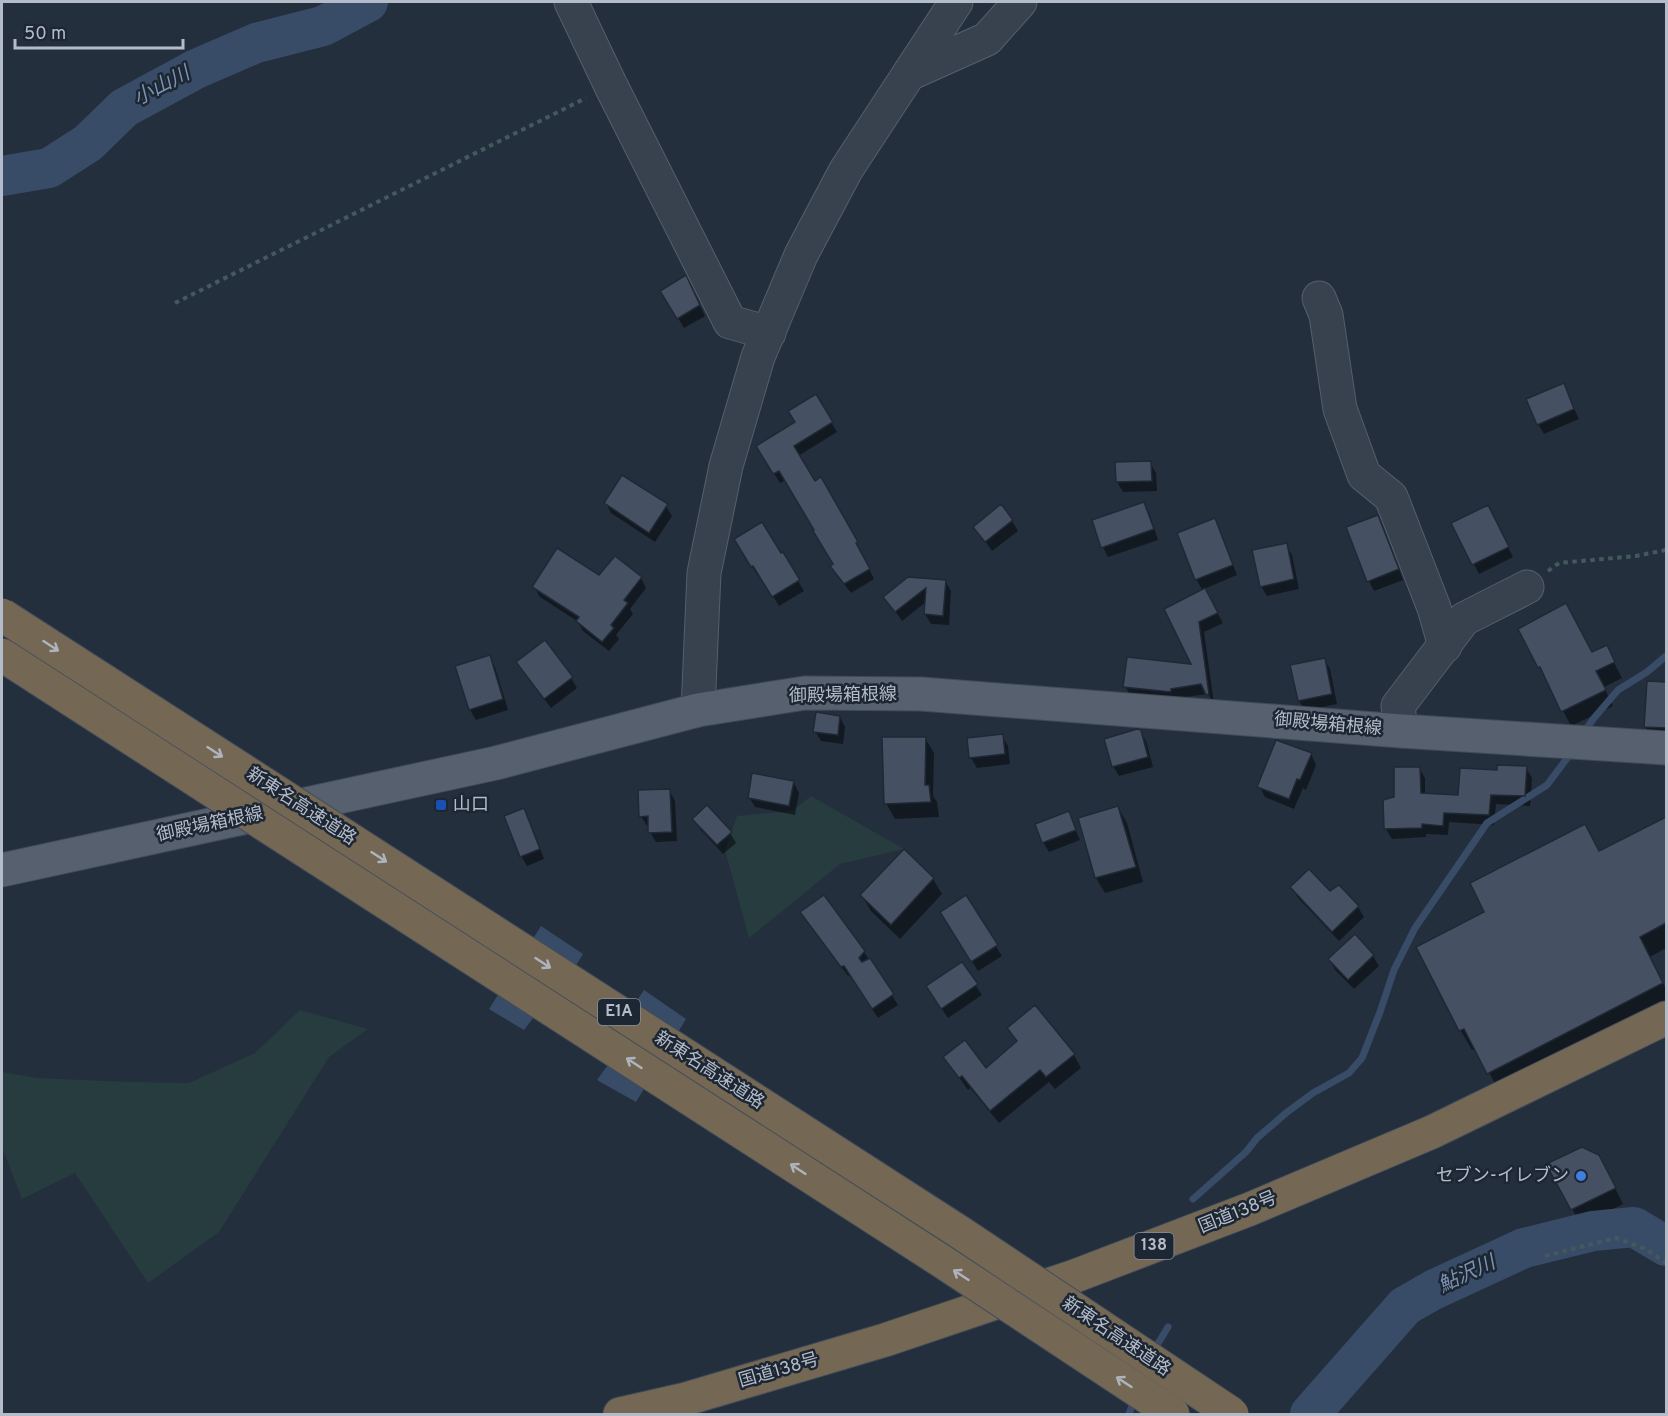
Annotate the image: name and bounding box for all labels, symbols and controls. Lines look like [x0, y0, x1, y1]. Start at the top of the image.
scale bar [15, 12, 183, 50]
text: 50 m [24, 23, 66, 46]
water label: 小山川 [129, 60, 196, 113]
one-way arrow [42, 641, 59, 653]
street label: 御殿場箱根線 [789, 684, 897, 708]
street label: 御殿場箱根線 [1273, 709, 1383, 741]
one-way arrow [206, 746, 223, 758]
street label: 新東名高速道路 [242, 763, 360, 851]
place label: 山口 [453, 794, 489, 817]
marker: 山口 [434, 798, 448, 812]
street label: 御殿場箱根線 [155, 803, 265, 847]
one-way arrow [370, 852, 387, 864]
one-way arrow [534, 957, 551, 969]
road number: E1A [598, 999, 640, 1025]
street label: 新東名高速道路 [650, 1027, 768, 1115]
one-way arrow [626, 1057, 643, 1069]
one-way arrow [790, 1162, 807, 1174]
place label: セブン-イレブン [1436, 1165, 1569, 1188]
marker: セブン-イレブン [1574, 1169, 1588, 1183]
street label: 国道138号 [1195, 1187, 1281, 1239]
road number: 138 [1134, 1233, 1174, 1259]
water label: 鮎沢川 [1434, 1250, 1501, 1299]
one-way arrow [953, 1268, 970, 1281]
street label: 新東名高速道路 [1057, 1292, 1175, 1382]
street label: 国道138号 [736, 1349, 822, 1393]
one-way arrow [1116, 1376, 1133, 1388]

